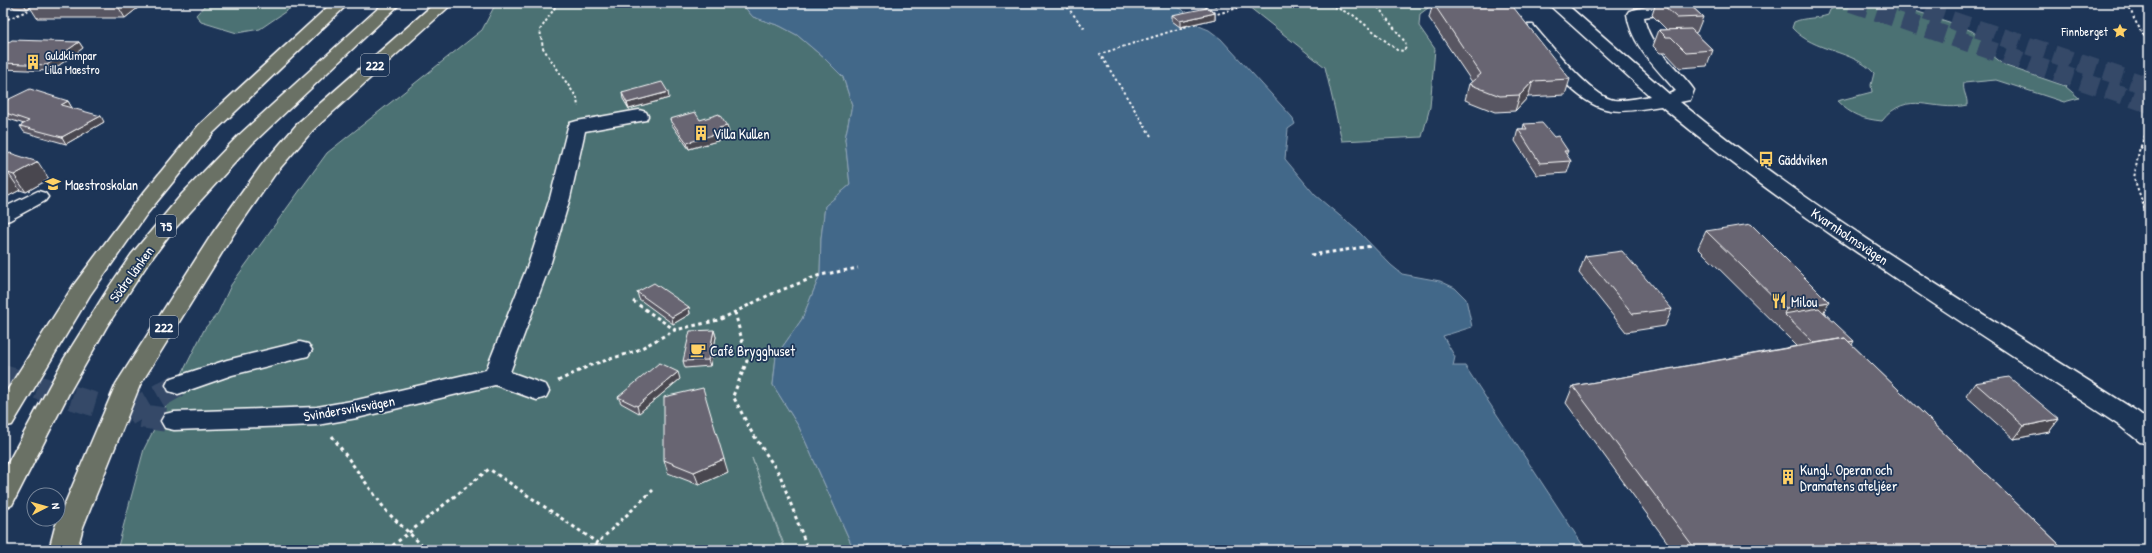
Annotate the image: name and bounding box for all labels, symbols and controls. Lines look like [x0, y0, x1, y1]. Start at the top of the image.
place icon: Finnberget [2111, 22, 2129, 40]
place label: Finnberget [2060, 23, 2109, 40]
place label: Guldklimpar Lilla Maestro [45, 47, 100, 78]
building icon: Guldklimpar Lilla Maestro [24, 53, 42, 71]
road number: 222 [361, 54, 389, 76]
building icon: Villa Kullen [692, 124, 710, 142]
place label: Villa Kullen [713, 124, 770, 143]
bus stop icon: Gäddviken [1757, 150, 1775, 168]
place label: Gäddviken [1778, 150, 1828, 169]
school or university icon: Maestroskolan [44, 175, 62, 193]
place label: Maestroskolan [65, 175, 138, 194]
street label: Kvarnholmsvägen [1807, 203, 1892, 270]
road number: 75 [156, 215, 176, 237]
street label: Södra länken [104, 242, 158, 306]
restaurant icon: Milou [1770, 292, 1788, 310]
place label: Milou [1791, 292, 1818, 311]
road number: 222 [150, 316, 178, 338]
cafe icon: Café Brygghuset [689, 341, 707, 359]
place label: Café Brygghuset [710, 341, 795, 361]
street label: Svindersviksvägen [302, 391, 396, 426]
place label: Kungl. Operan och Dramatens ateljéer [1800, 460, 1898, 496]
building icon: Kungl. Operan och Dramatens ateljéer [1779, 468, 1797, 486]
north arrow [26, 487, 66, 527]
text: N [49, 502, 63, 510]

